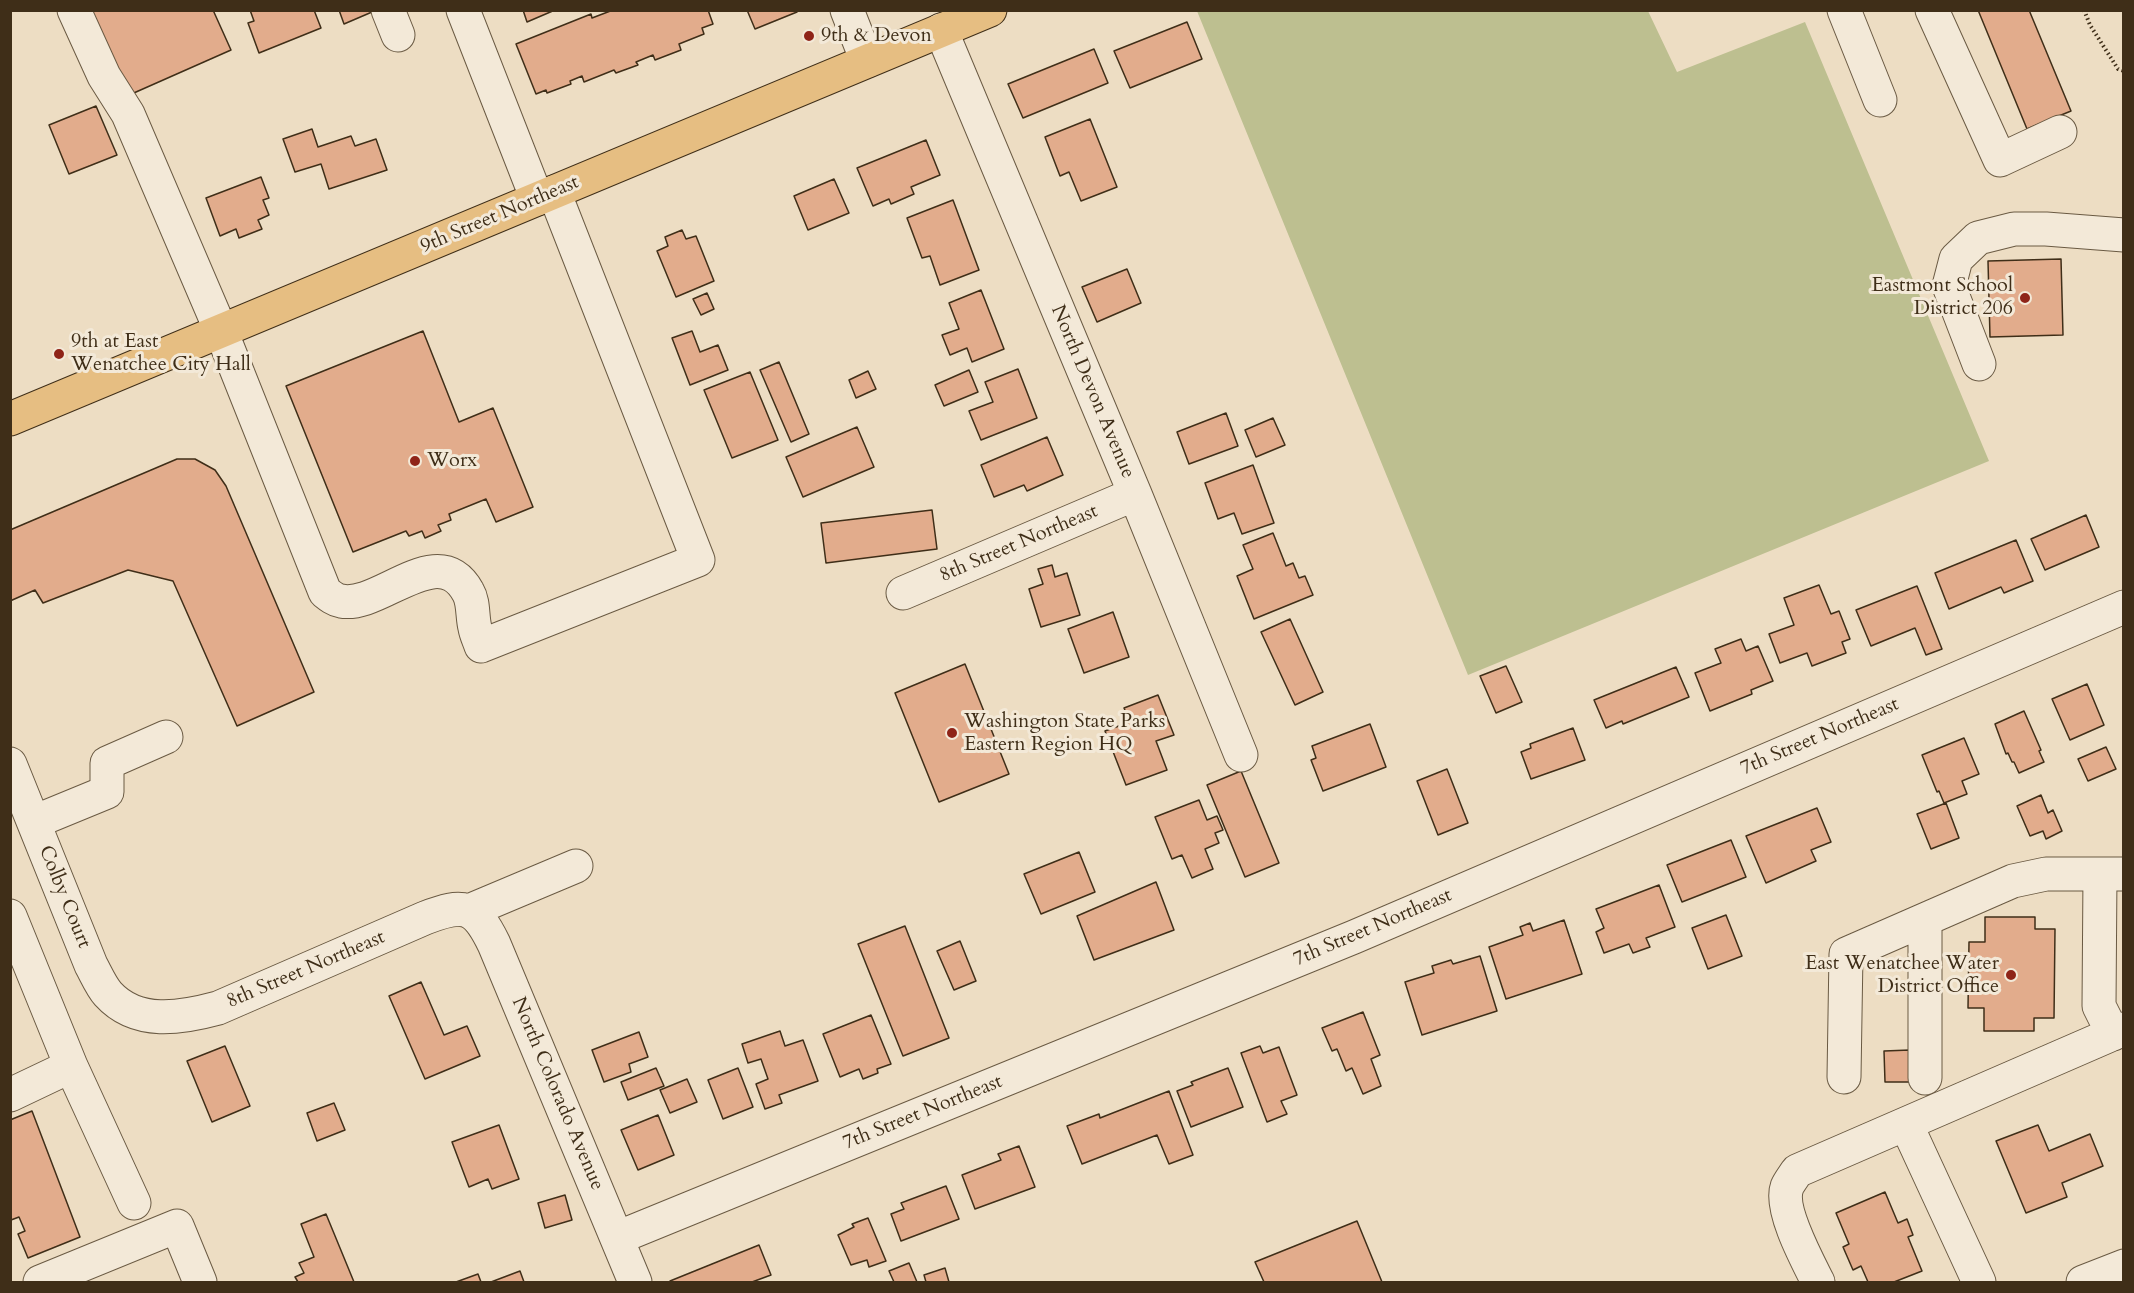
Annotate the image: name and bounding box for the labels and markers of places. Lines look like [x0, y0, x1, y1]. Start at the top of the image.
place label: 9th & Devon [821, 24, 932, 48]
marker: 9th & Devon [802, 29, 816, 43]
place label: Eastmont School District 206 [1871, 274, 2013, 321]
marker: Eastmont School District 206 [2018, 291, 2032, 305]
place label: 9th at East Wenatchee City Hall [71, 330, 251, 377]
marker: 9th at East Wenatchee City Hall [52, 347, 66, 361]
place label: Worx [427, 449, 477, 473]
marker: Worx [408, 454, 422, 468]
place label: Washington State Parks Eastern Region HQ [964, 710, 1165, 757]
marker: Washington State Parks Eastern Region HQ [945, 726, 959, 740]
place label: East Wenatchee Water District Office [1805, 952, 1999, 999]
marker: East Wenatchee Water District Office [2004, 968, 2018, 982]

